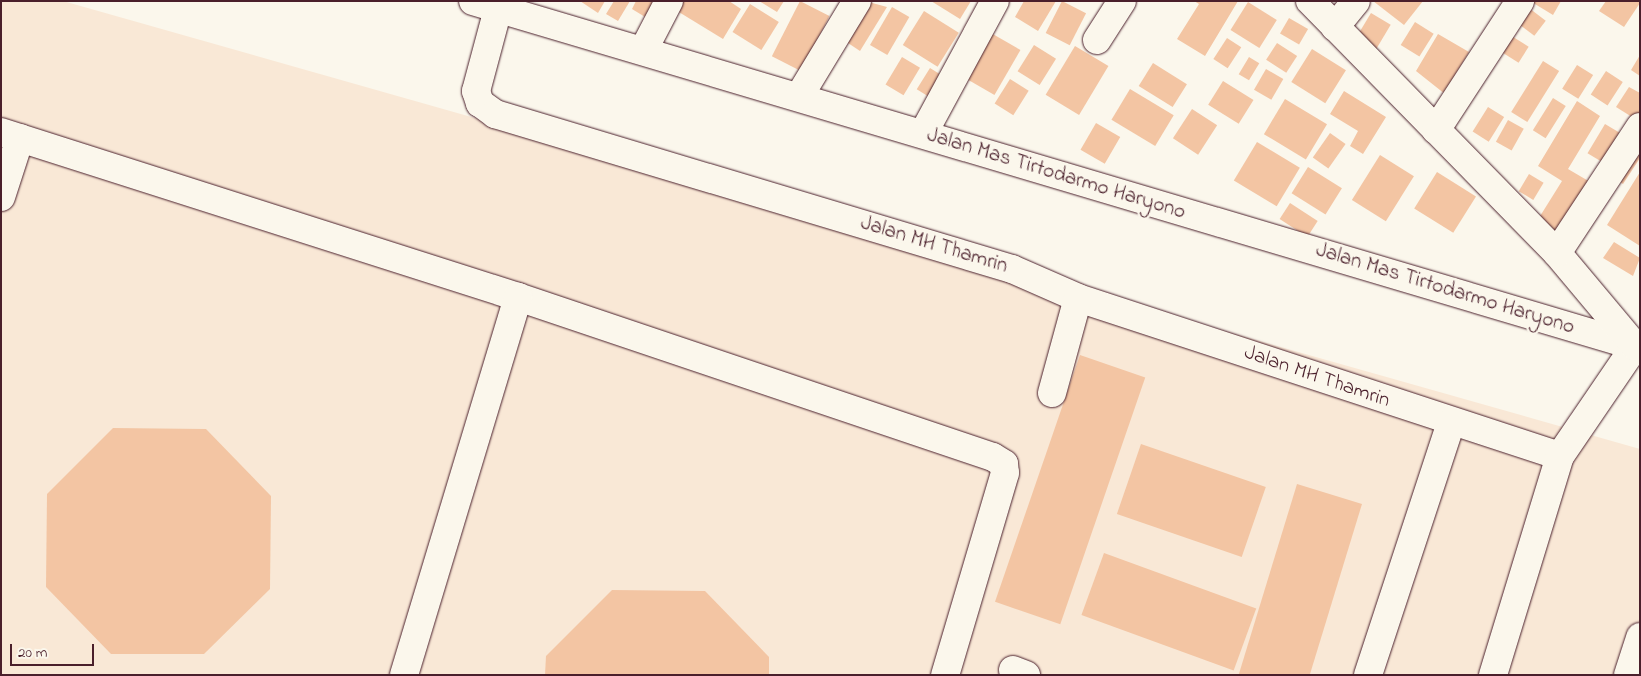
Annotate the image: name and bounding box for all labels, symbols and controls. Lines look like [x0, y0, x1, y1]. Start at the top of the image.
street label: Jalan Mas Tirtodarmo Haryono [924, 123, 1188, 225]
street label: Jalan MH Thamrin [857, 211, 1011, 279]
street label: Jalan Mas Tirtodarmo Haryono [1313, 238, 1577, 340]
street label: Jalan MH Thamrin [1241, 340, 1393, 414]
scale bar [12, 634, 96, 666]
text: 20 m [18, 642, 47, 664]

